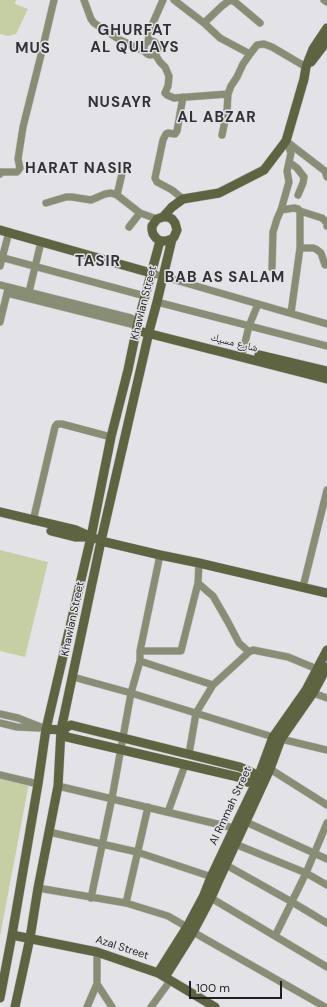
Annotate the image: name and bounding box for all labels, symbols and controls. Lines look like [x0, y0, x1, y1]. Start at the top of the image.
district label: GHURFAT AL QULAYS [90, 22, 180, 57]
district label: MUS [15, 40, 51, 58]
district label: NUSAYR [88, 94, 152, 112]
district label: AL ABZAR [177, 109, 257, 127]
district label: HARAT NASIR [25, 160, 133, 178]
district label: TASIR [75, 253, 121, 271]
street label: Khawlan Street [128, 265, 160, 341]
district label: BAB AS SALAM [165, 269, 285, 287]
street label: شارع مسيك [209, 331, 259, 355]
street label: Khawlan Street [59, 581, 87, 657]
street label: Al Rmmah Street [207, 765, 255, 847]
street label: Azal Street [94, 933, 150, 963]
scale bar [191, 973, 284, 999]
text: 100 m [196, 980, 230, 996]

